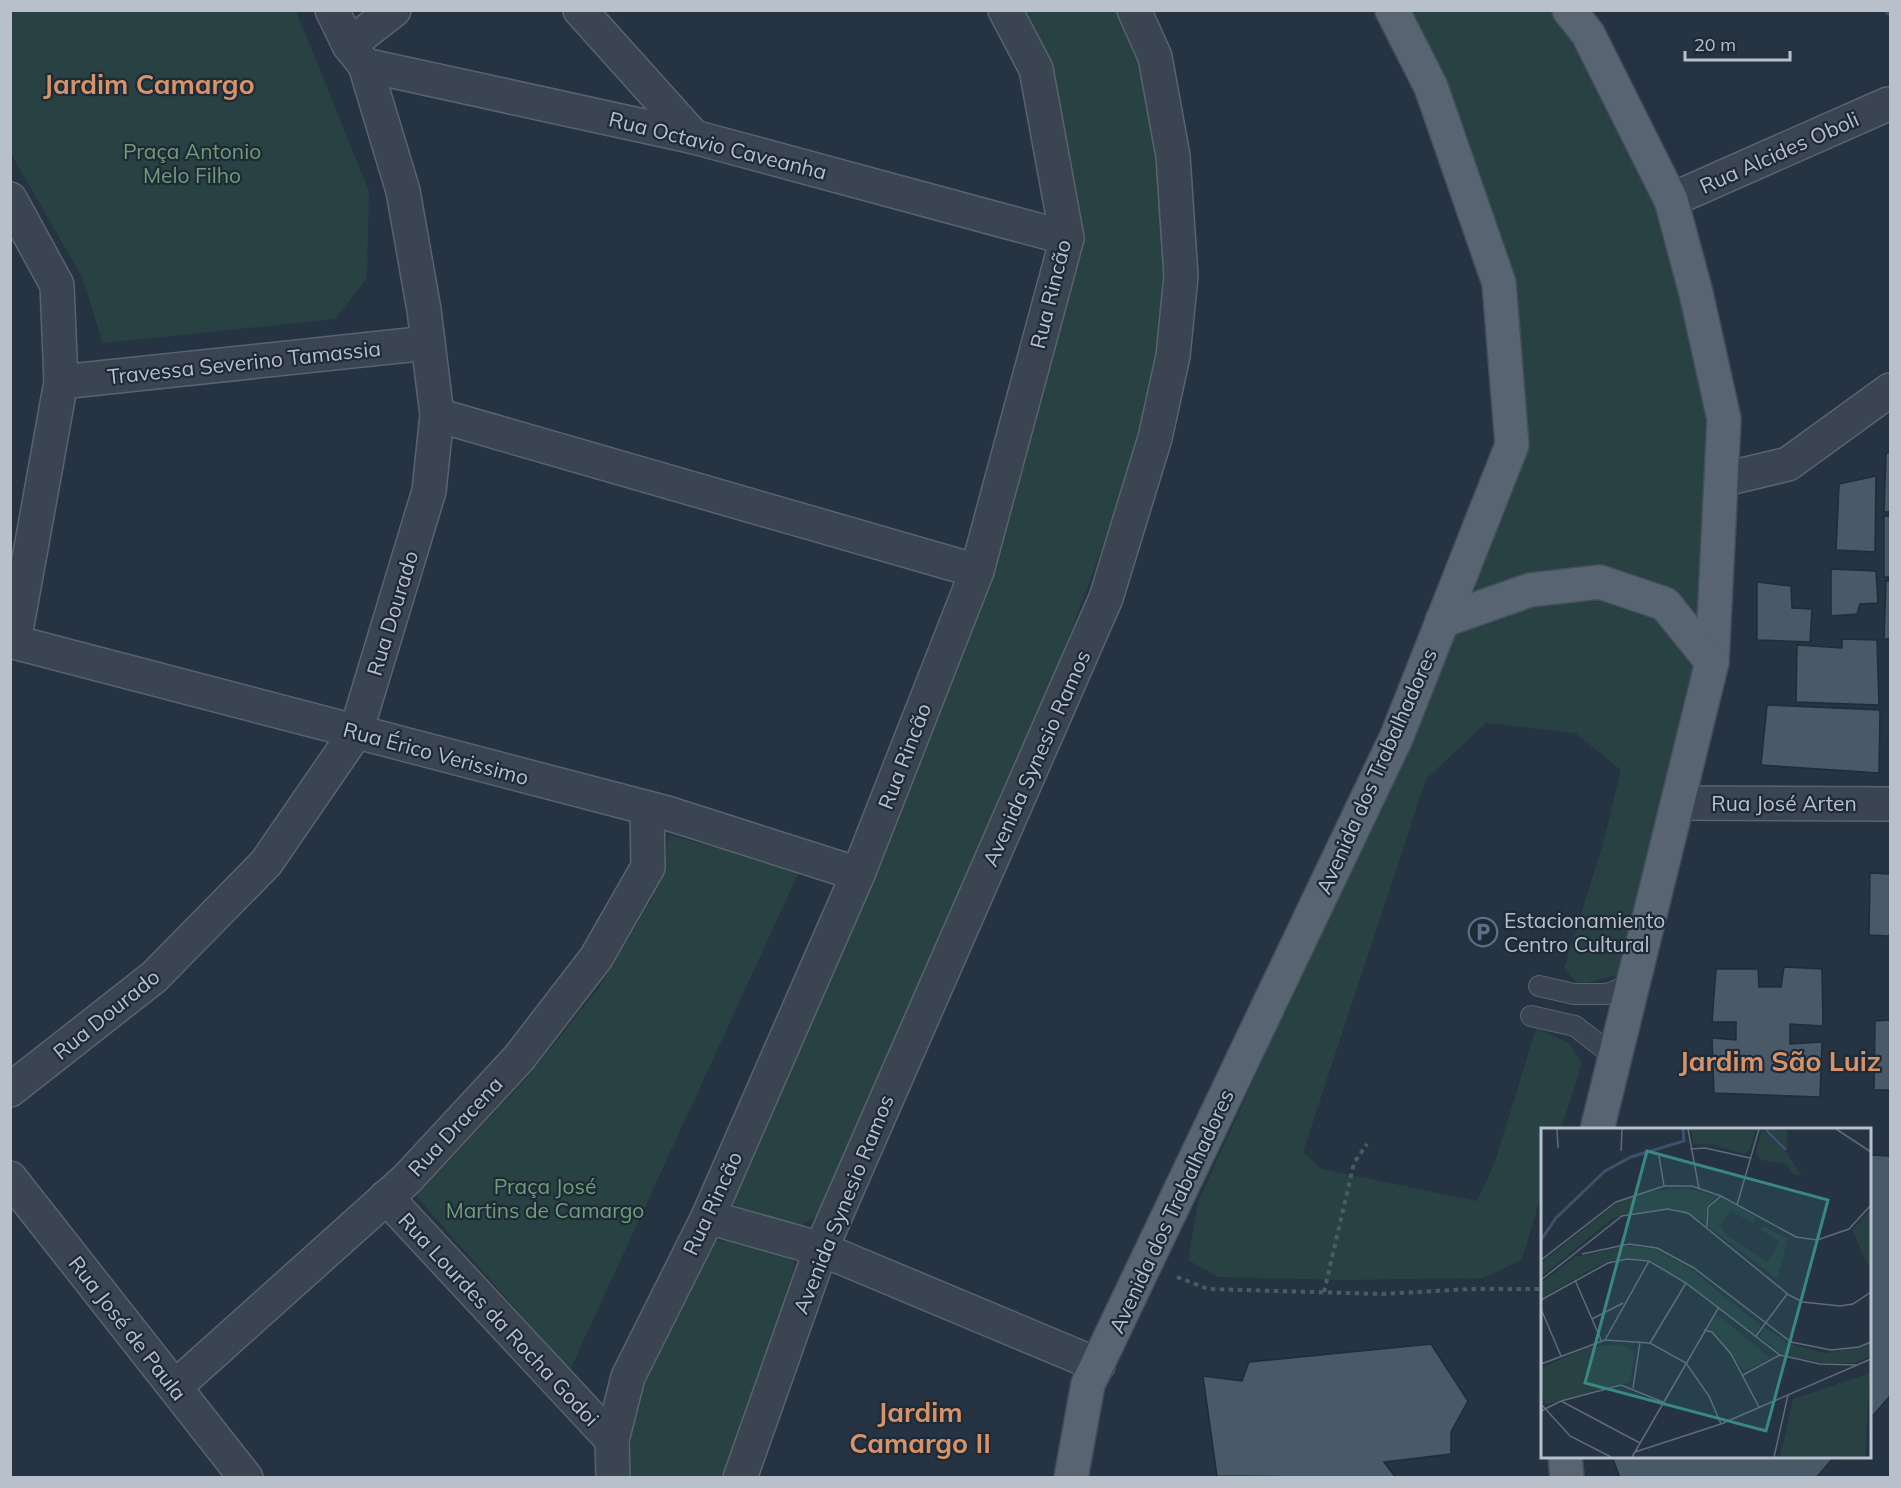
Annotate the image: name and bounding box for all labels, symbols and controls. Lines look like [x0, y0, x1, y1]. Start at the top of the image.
scale bar [1685, 24, 1790, 62]
text: 20 m [1694, 33, 1736, 56]
district label: Jardim Camargo [43, 67, 255, 101]
street label: Rua Octavio Caveanha [606, 105, 830, 185]
street label: Rua Alcides Oboli [1695, 105, 1863, 199]
park label: Praça Antonio Melo Filho [123, 138, 261, 188]
street label: Rua Rincão [1024, 237, 1076, 351]
street label: Travessa Severino Tamassia [106, 335, 382, 389]
street label: Rua Dourado [361, 547, 423, 679]
street label: Avenida dos Trabalhadores [1310, 644, 1442, 898]
street label: Avenida Synesio Ramos [977, 646, 1095, 870]
street label: Rua Rincão [872, 699, 936, 813]
street label: Rua Érico Verissimo [340, 716, 532, 790]
street label: Rua José Arten [1711, 790, 1857, 816]
place label: Estacionamiento Centro Cultural [1504, 907, 1665, 957]
parking icon: Estacionamiento Centro Cultural [1467, 916, 1499, 948]
street label: Rua Dourado [48, 963, 164, 1065]
district label: Jardim São Luiz [1679, 1044, 1881, 1078]
street label: Rua Dracena [402, 1071, 508, 1181]
street label: Avenida dos Trabalhadores [1103, 1085, 1239, 1337]
street label: Avenida Synesio Ramos [787, 1091, 899, 1317]
inset map [1541, 1128, 1871, 1458]
street label: Rua Rincão [677, 1147, 747, 1259]
park label: Praça José Martins de Camargo [446, 1173, 644, 1223]
street label: Rua Lourdes da Rocha Godoi [393, 1207, 605, 1431]
street label: Rua José de Paula [64, 1251, 192, 1405]
district label: Jardim Camargo II [849, 1395, 991, 1460]

